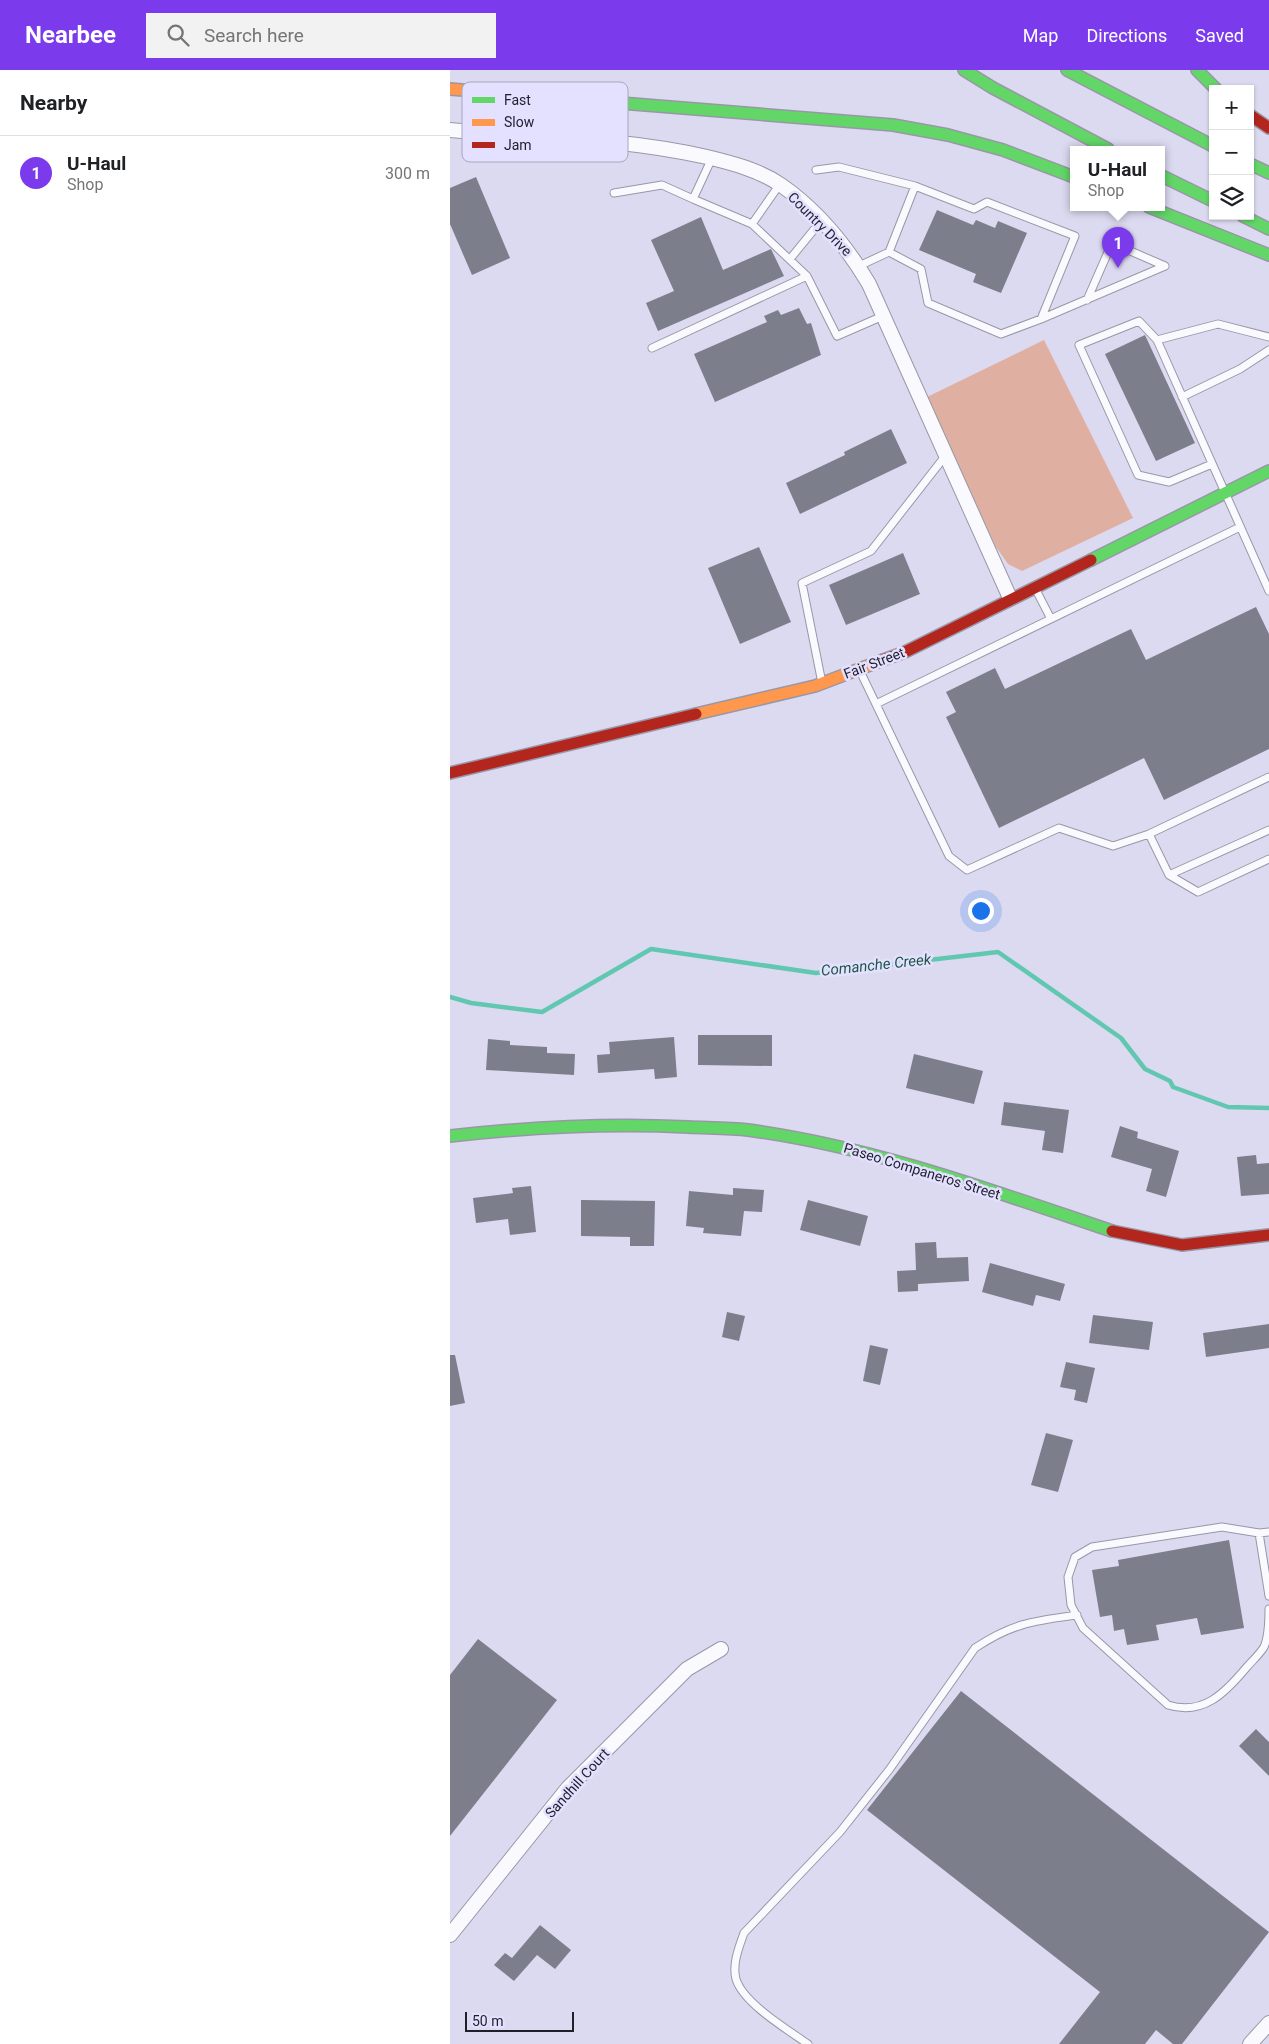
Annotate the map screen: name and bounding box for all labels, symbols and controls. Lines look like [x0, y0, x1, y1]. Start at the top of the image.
search box [146, 13, 496, 58]
text: Nearbee [25, 21, 116, 49]
icon: search [164, 21, 192, 49]
text: Search here [204, 24, 304, 47]
text: Map [1023, 25, 1058, 46]
text: Directions [1086, 25, 1167, 46]
text: Saved [1195, 25, 1244, 46]
legend [462, 82, 628, 162]
map controls [1209, 85, 1254, 220]
button: + [1209, 85, 1254, 130]
text: Nearby [20, 91, 87, 115]
text: Fast [504, 92, 531, 108]
text: Slow [504, 114, 535, 130]
button: − [1209, 130, 1254, 175]
text: Jam [504, 137, 532, 153]
popup [1070, 146, 1165, 211]
text: U-Haul [67, 152, 126, 175]
text: U-Haul [1088, 158, 1147, 181]
text: 1 [31, 164, 41, 183]
text: 300 m [385, 164, 430, 183]
text: Shop [67, 175, 103, 194]
button: layers [1209, 175, 1254, 220]
text: Shop [1088, 181, 1124, 200]
street label: Country Drive [785, 189, 855, 259]
pin: 1 [1102, 227, 1134, 268]
street label: Fair Street [841, 644, 907, 682]
your location [968, 898, 994, 924]
water label: Comanche Creek [820, 950, 933, 980]
street label: Paseo Companeros Street [842, 1140, 1003, 1203]
street label: Sandhill Court [542, 1745, 612, 1821]
scale bar [465, 2009, 574, 2032]
text: 50 m [472, 2013, 504, 2029]

